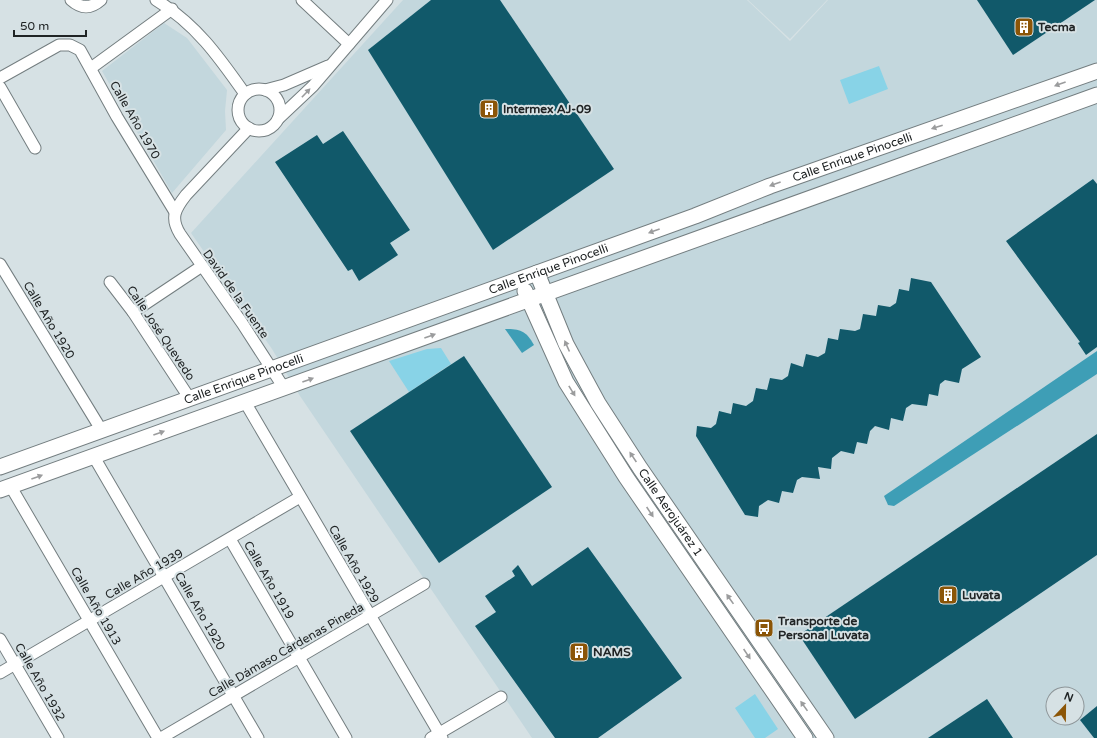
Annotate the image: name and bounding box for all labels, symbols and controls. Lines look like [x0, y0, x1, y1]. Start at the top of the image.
scale bar [14, 12, 86, 38]
building icon: Tecma [1013, 16, 1035, 38]
text: 50 m [20, 19, 49, 33]
place label: Tecma [1037, 20, 1076, 34]
street label: Calle Año 1970 [107, 79, 163, 162]
one-way arrow [1054, 82, 1066, 88]
one-way arrow [301, 88, 311, 98]
building icon: Intermex AJ-09 [478, 98, 500, 120]
place label: Intermex AJ-09 [503, 102, 592, 116]
one-way arrow [931, 124, 943, 130]
street label: Calle Enrique Pinocelli [791, 130, 914, 185]
one-way arrow [769, 182, 781, 188]
one-way arrow [648, 228, 660, 234]
street label: Calle Enrique Pinocelli [487, 241, 610, 297]
street label: David de la Fuente [200, 247, 272, 341]
street label: Calle Año 1920 [20, 279, 78, 362]
street label: Calle José Quevedo [124, 283, 198, 383]
one-way arrow [424, 332, 436, 338]
one-way arrow [563, 339, 569, 351]
street label: Calle Enrique Pinocelli [182, 351, 305, 407]
one-way arrow [302, 376, 314, 382]
one-way arrow [568, 385, 575, 397]
one-way arrow [153, 430, 165, 436]
one-way arrow [629, 452, 637, 463]
street label: Calle Aerojuárez 1 [635, 466, 706, 559]
one-way arrow [31, 474, 43, 480]
one-way arrow [646, 506, 654, 517]
street label: Calle Año 1929 [326, 523, 382, 605]
street label: Calle Año 1919 [241, 539, 297, 621]
street label: Calle Año 1939 [103, 546, 185, 602]
street label: Calle Año 1913 [68, 565, 124, 647]
street label: Calle Año 1920 [172, 570, 228, 653]
building icon: Luvata [937, 584, 959, 606]
place label: Luvata [962, 588, 1001, 602]
one-way arrow [726, 594, 734, 604]
street label: Calle Dámaso Cárdenas Pineda [206, 600, 366, 700]
place label: Transporte de Personal Luvata [777, 614, 869, 642]
bus stop icon: Transporte de Personal Luvata [753, 617, 775, 639]
street label: Calle Año 1932 [12, 641, 68, 723]
building icon: NAMS [568, 641, 590, 663]
place label: NAMS [593, 645, 631, 659]
one-way arrow [743, 648, 751, 659]
north arrow [1045, 686, 1085, 726]
text: N [1062, 690, 1075, 705]
one-way arrow [800, 701, 808, 711]

